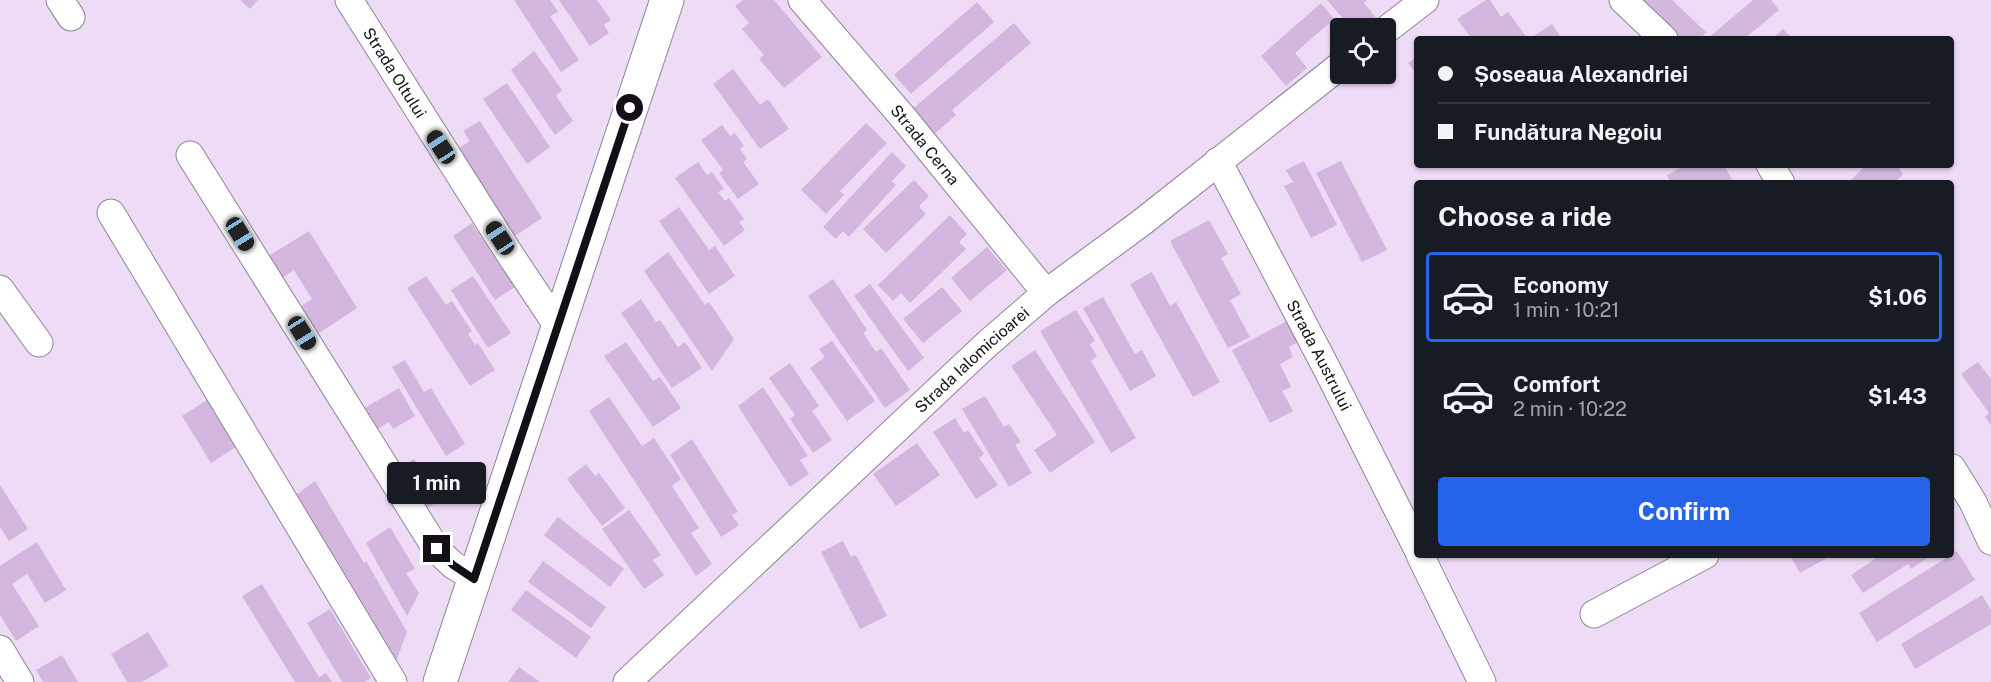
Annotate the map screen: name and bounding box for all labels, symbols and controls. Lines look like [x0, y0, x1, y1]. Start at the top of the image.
map controls [1330, 18, 1396, 84]
button: locate [1330, 18, 1396, 84]
street label: Strada Oltului [359, 24, 430, 122]
text: Șoseaua Alexandriei [1474, 61, 1688, 87]
route start [616, 94, 643, 121]
street label: Strada Cerna [886, 101, 963, 189]
text: Fundătura Negoiu [1474, 119, 1662, 145]
car [424, 127, 458, 167]
text: Choose a ride [1438, 200, 1612, 232]
car [223, 214, 257, 254]
car [483, 218, 517, 258]
icon: car [1441, 270, 1495, 324]
text: Economy [1513, 272, 1609, 298]
text: $1.06 [1868, 284, 1927, 310]
street label: Strada Austrului [1282, 297, 1355, 414]
text: 1 min · 10:21 [1513, 298, 1619, 322]
street label: Strada Ialomicioarei [911, 303, 1033, 417]
car [285, 313, 319, 353]
icon: car [1441, 369, 1495, 423]
text: Comfort [1513, 371, 1600, 397]
text: $1.43 [1868, 383, 1927, 409]
text: 2 min · 10:22 [1513, 397, 1627, 421]
callout: 1 min [388, 462, 486, 504]
text: 1 min [412, 471, 461, 495]
button: Confirm [1438, 477, 1930, 546]
route end [423, 535, 450, 562]

